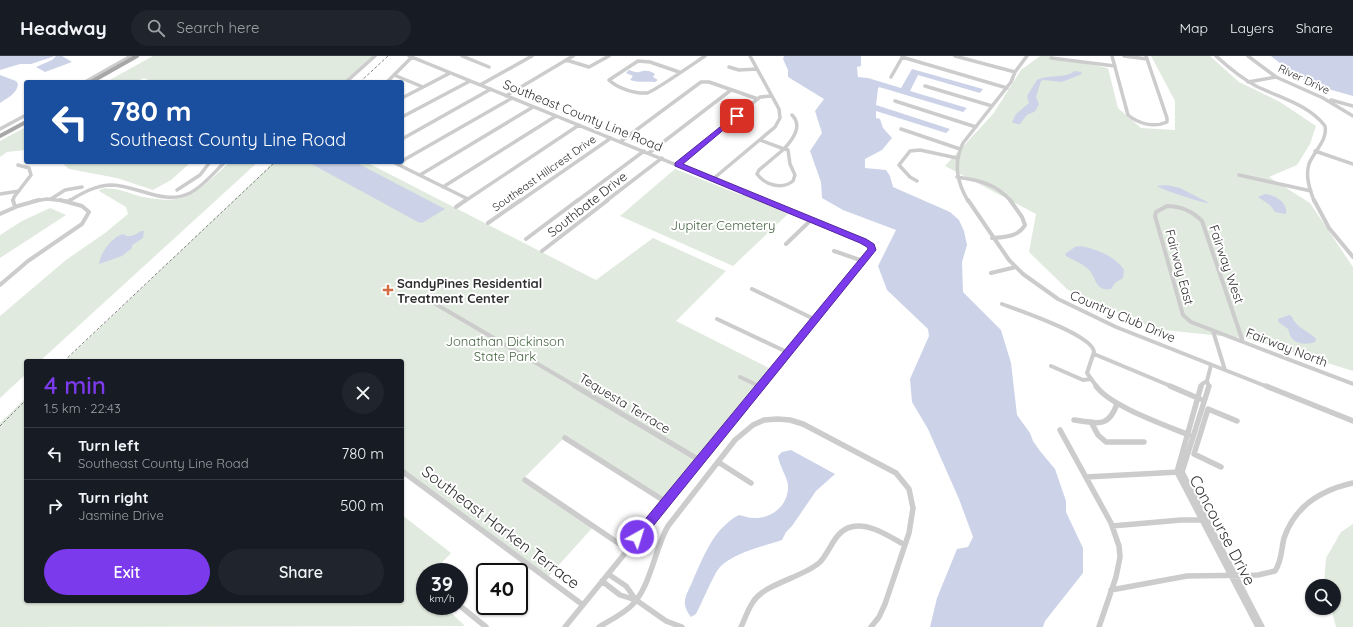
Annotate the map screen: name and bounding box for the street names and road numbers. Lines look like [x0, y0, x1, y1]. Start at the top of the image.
street label: River Drive [1276, 61, 1332, 97]
street label: Southeast County Line Road [501, 76, 665, 154]
street label: Southeast Hillcrest Drive [489, 132, 599, 214]
street label: Southbate Drive [544, 168, 630, 240]
street label: Fairway West [1206, 223, 1248, 305]
street label: Fairway East [1162, 227, 1198, 307]
street label: Country Club Drive [1068, 287, 1178, 345]
street label: Fairway North [1244, 324, 1330, 370]
street label: Tequesta Terrace [576, 369, 674, 437]
street label: Southeast Harken Terrace [418, 461, 584, 593]
street label: Concourse Drive [1186, 471, 1260, 589]

